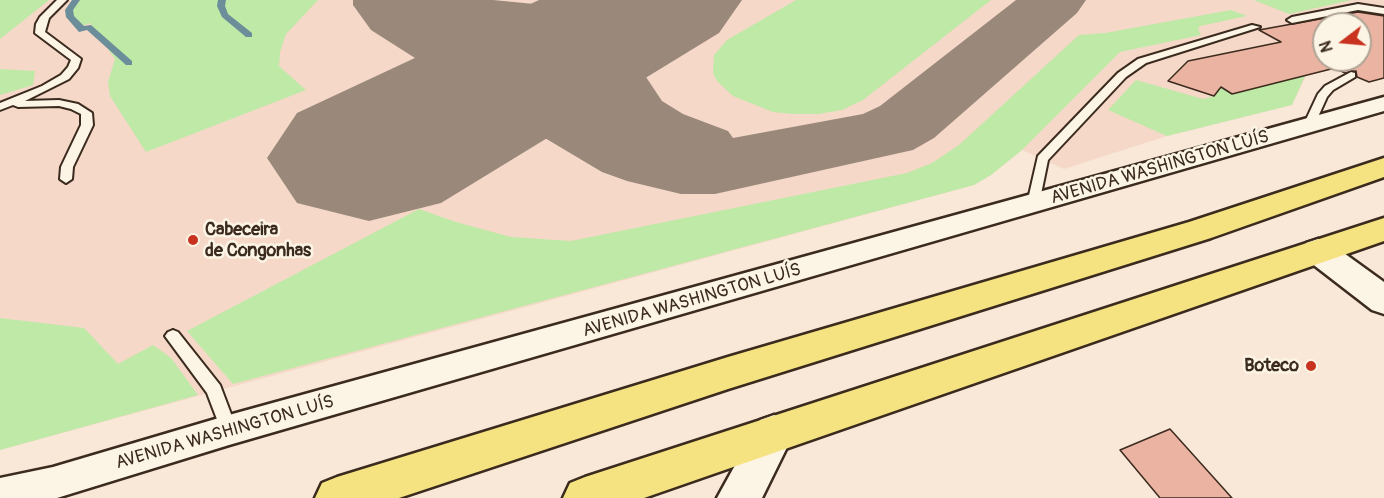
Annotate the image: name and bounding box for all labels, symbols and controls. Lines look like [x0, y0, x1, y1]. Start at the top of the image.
north arrow [1312, 12, 1372, 72]
text: N [1316, 38, 1338, 54]
street label: AVENIDA WASHINGTON LUÍS [1048, 126, 1272, 210]
place label: Cabeceira de Congonhas [205, 219, 311, 262]
marker: Cabeceira de Congonhas [186, 233, 200, 247]
street label: AVENIDA WASHINGTON LUÍS [580, 259, 804, 343]
place label: Boteco [1244, 355, 1299, 377]
marker: Boteco [1304, 359, 1318, 373]
street label: AVENIDA WASHINGTON LUÍS [113, 391, 337, 475]

